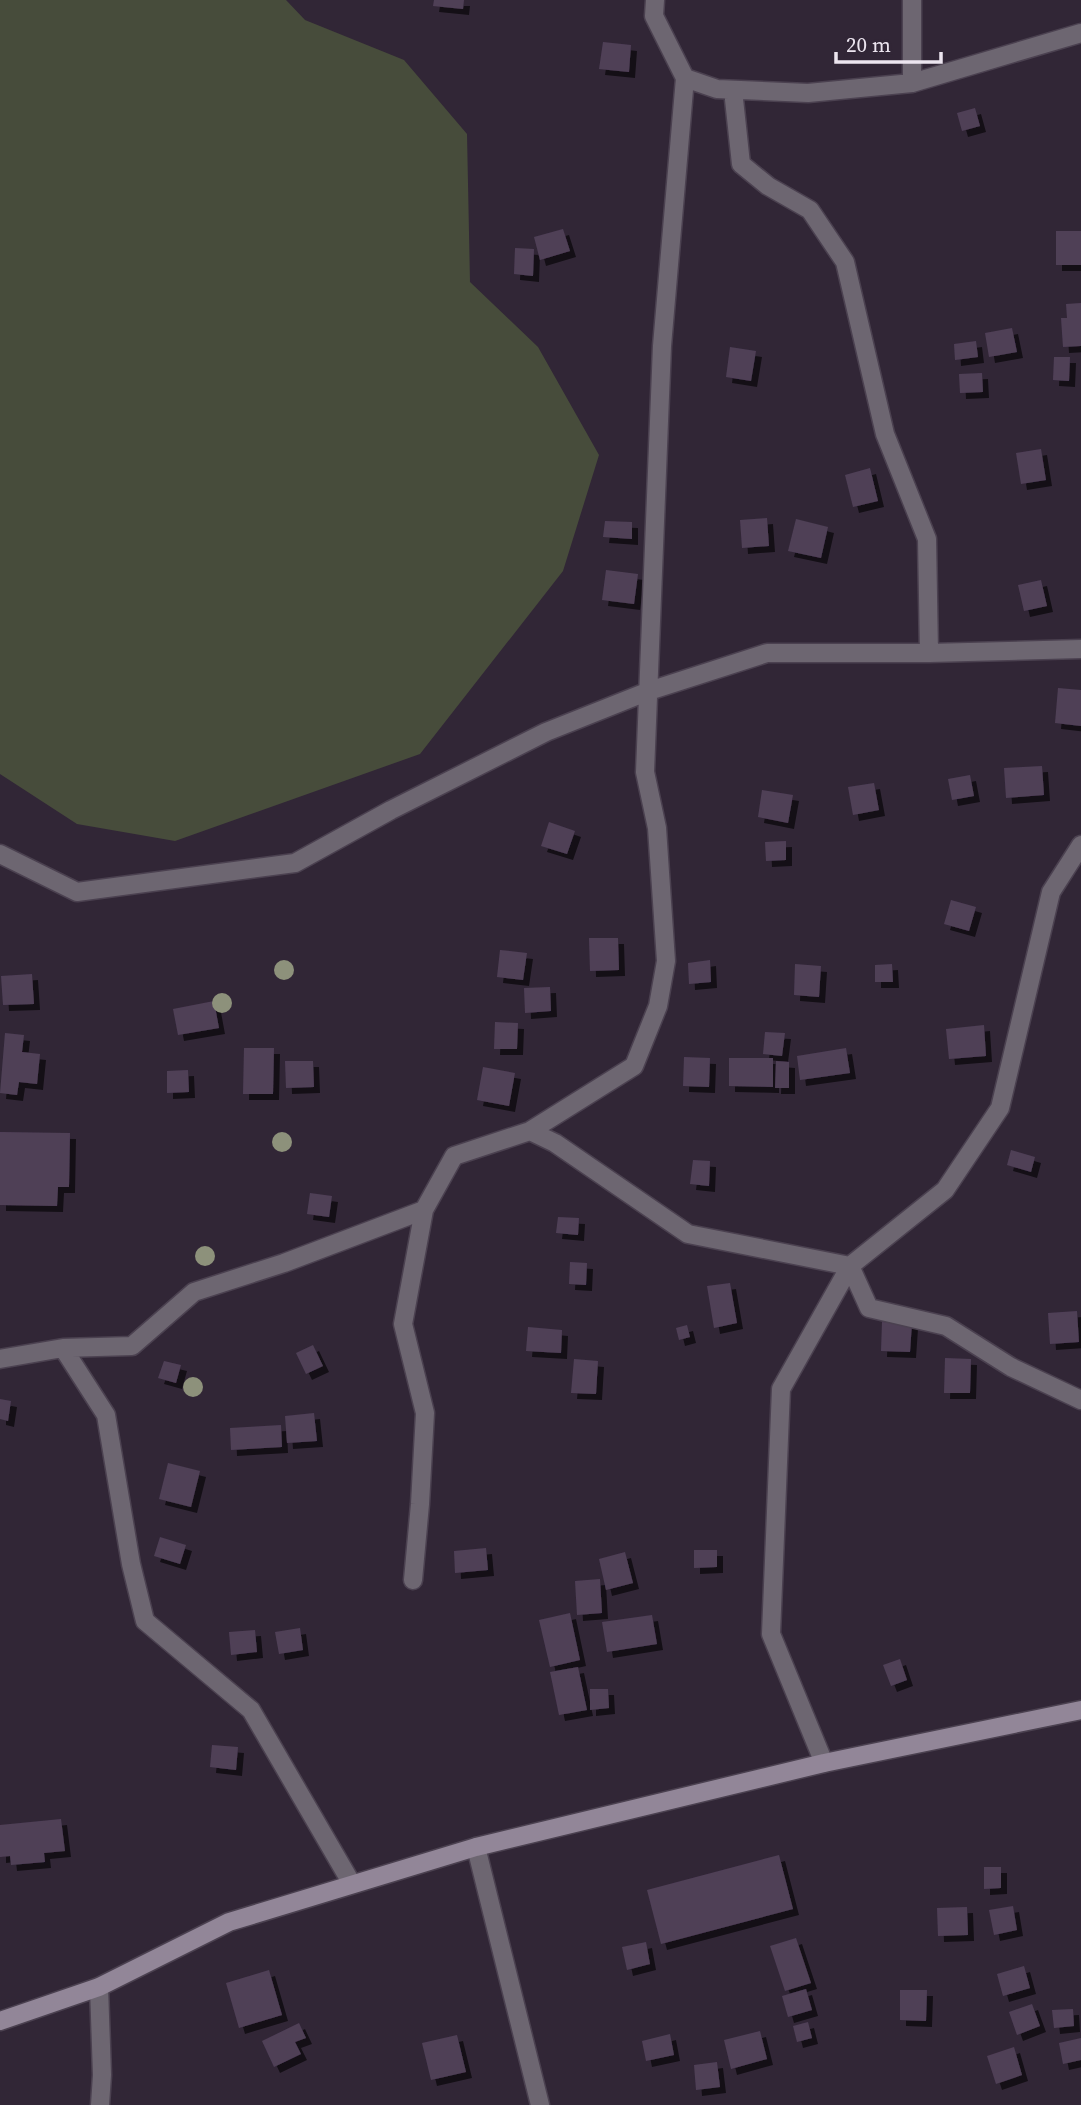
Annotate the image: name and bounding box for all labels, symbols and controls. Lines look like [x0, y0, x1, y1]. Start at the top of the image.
scale bar [836, 21, 941, 65]
text: 20 m [846, 30, 891, 59]

